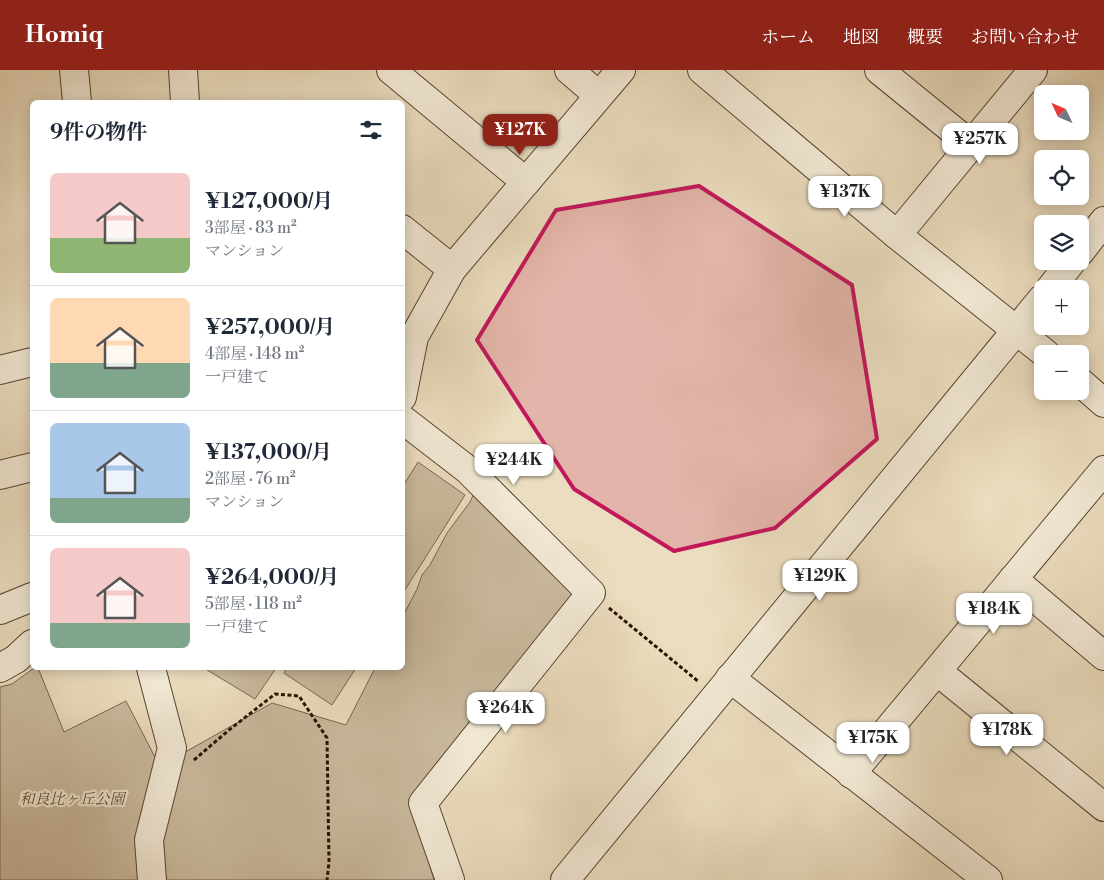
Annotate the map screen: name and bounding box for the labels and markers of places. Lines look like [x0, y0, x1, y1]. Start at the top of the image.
pin: ¥127K [485, 114, 555, 156]
pin: ¥257K [945, 122, 1015, 165]
pin: ¥137K [810, 176, 880, 218]
pin: ¥244K [479, 444, 549, 486]
pin: ¥129K [785, 560, 855, 602]
pin: ¥184K [959, 592, 1029, 635]
pin: ¥264K [471, 692, 541, 734]
pin: ¥178K [972, 714, 1042, 756]
pin: ¥175K [838, 722, 908, 764]

